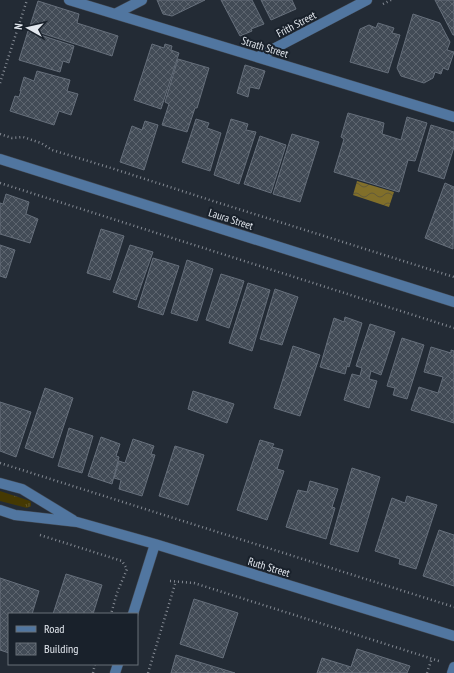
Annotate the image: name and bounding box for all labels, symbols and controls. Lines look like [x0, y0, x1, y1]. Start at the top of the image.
north arrow [8, 8, 48, 48]
street label: Frith Street [274, 8, 318, 40]
text: N [11, 23, 25, 31]
street label: Strath Street [240, 33, 290, 61]
street label: Laura Street [207, 205, 255, 233]
street label: Ruth Street [246, 554, 292, 580]
legend [8, 613, 138, 665]
text: Road [44, 621, 64, 636]
text: Building [44, 641, 79, 656]

